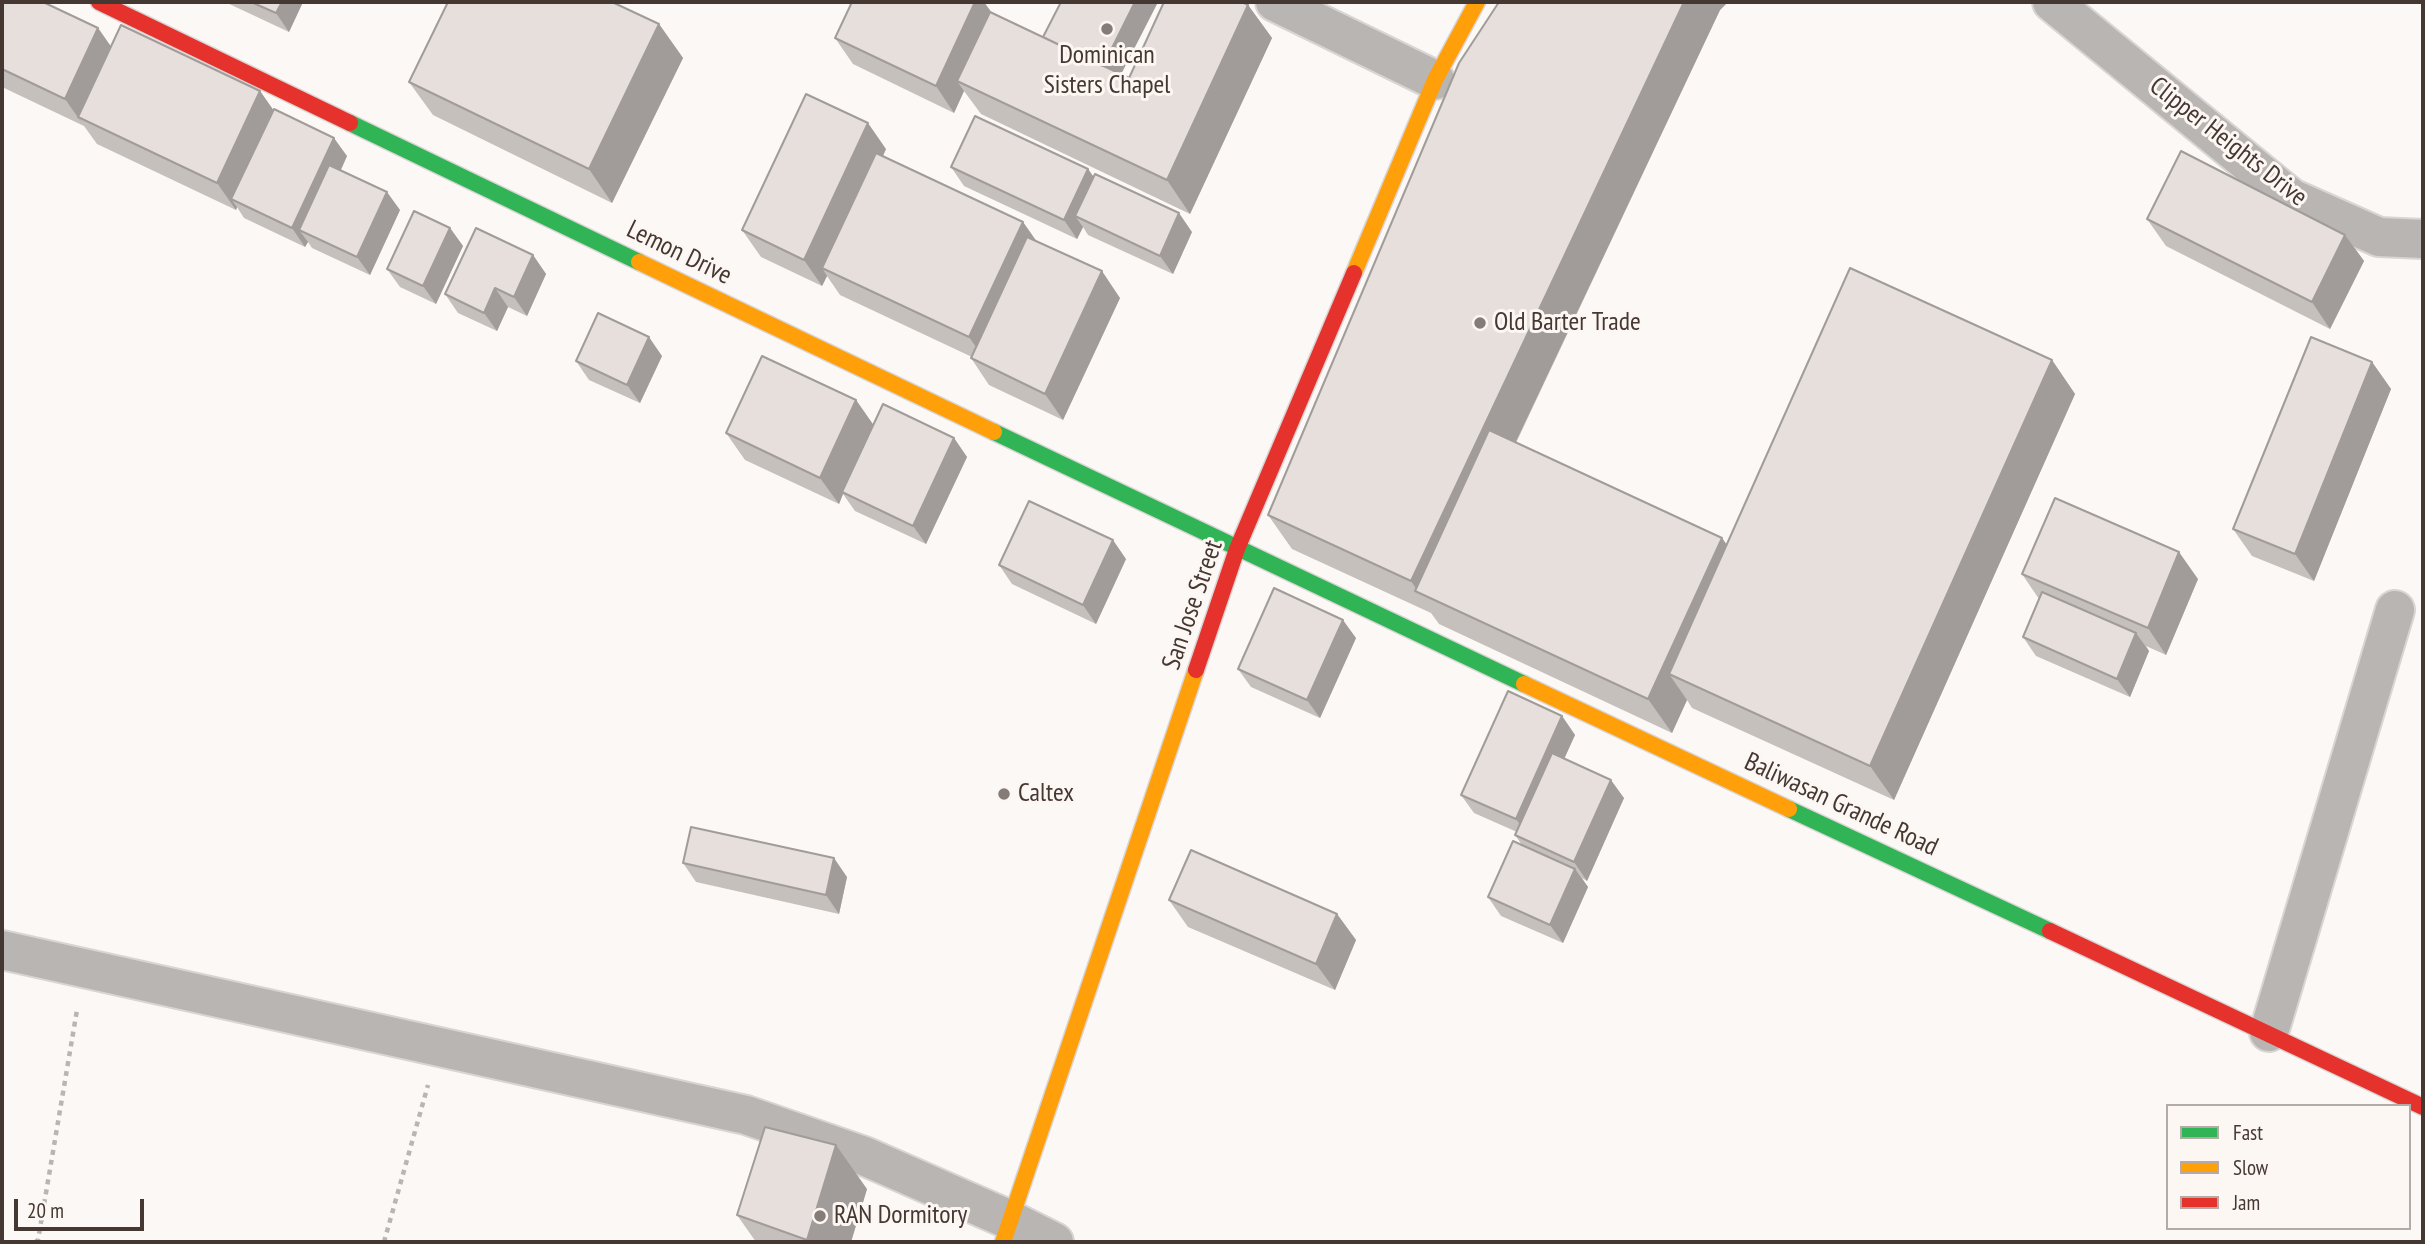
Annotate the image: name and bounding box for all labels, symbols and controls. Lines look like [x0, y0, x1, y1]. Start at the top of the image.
marker: Dominican Sisters Chapel [1099, 21, 1115, 37]
place label: Dominican Sisters Chapel [1044, 40, 1170, 102]
street label: Clipper Heights Drive [2143, 71, 2313, 213]
street label: Lemon Drive [622, 214, 736, 292]
place label: Old Barter Trade [1494, 307, 1641, 339]
marker: Old Barter Trade [1472, 315, 1488, 331]
street label: San Jose Street [1156, 536, 1230, 674]
street label: Baliwasan Grande Road [1739, 747, 1943, 863]
place label: Caltex [1018, 778, 1074, 810]
marker: Caltex [996, 786, 1012, 802]
legend [2166, 1104, 2411, 1230]
text: Fast [2233, 1119, 2263, 1146]
text: Slow [2233, 1154, 2268, 1181]
scale bar [18, 1184, 147, 1228]
text: Jam [2233, 1189, 2260, 1216]
text: 20 m [27, 1197, 64, 1224]
place label: RAN Dormitory [834, 1200, 967, 1232]
marker: RAN Dormitory [812, 1208, 828, 1224]

